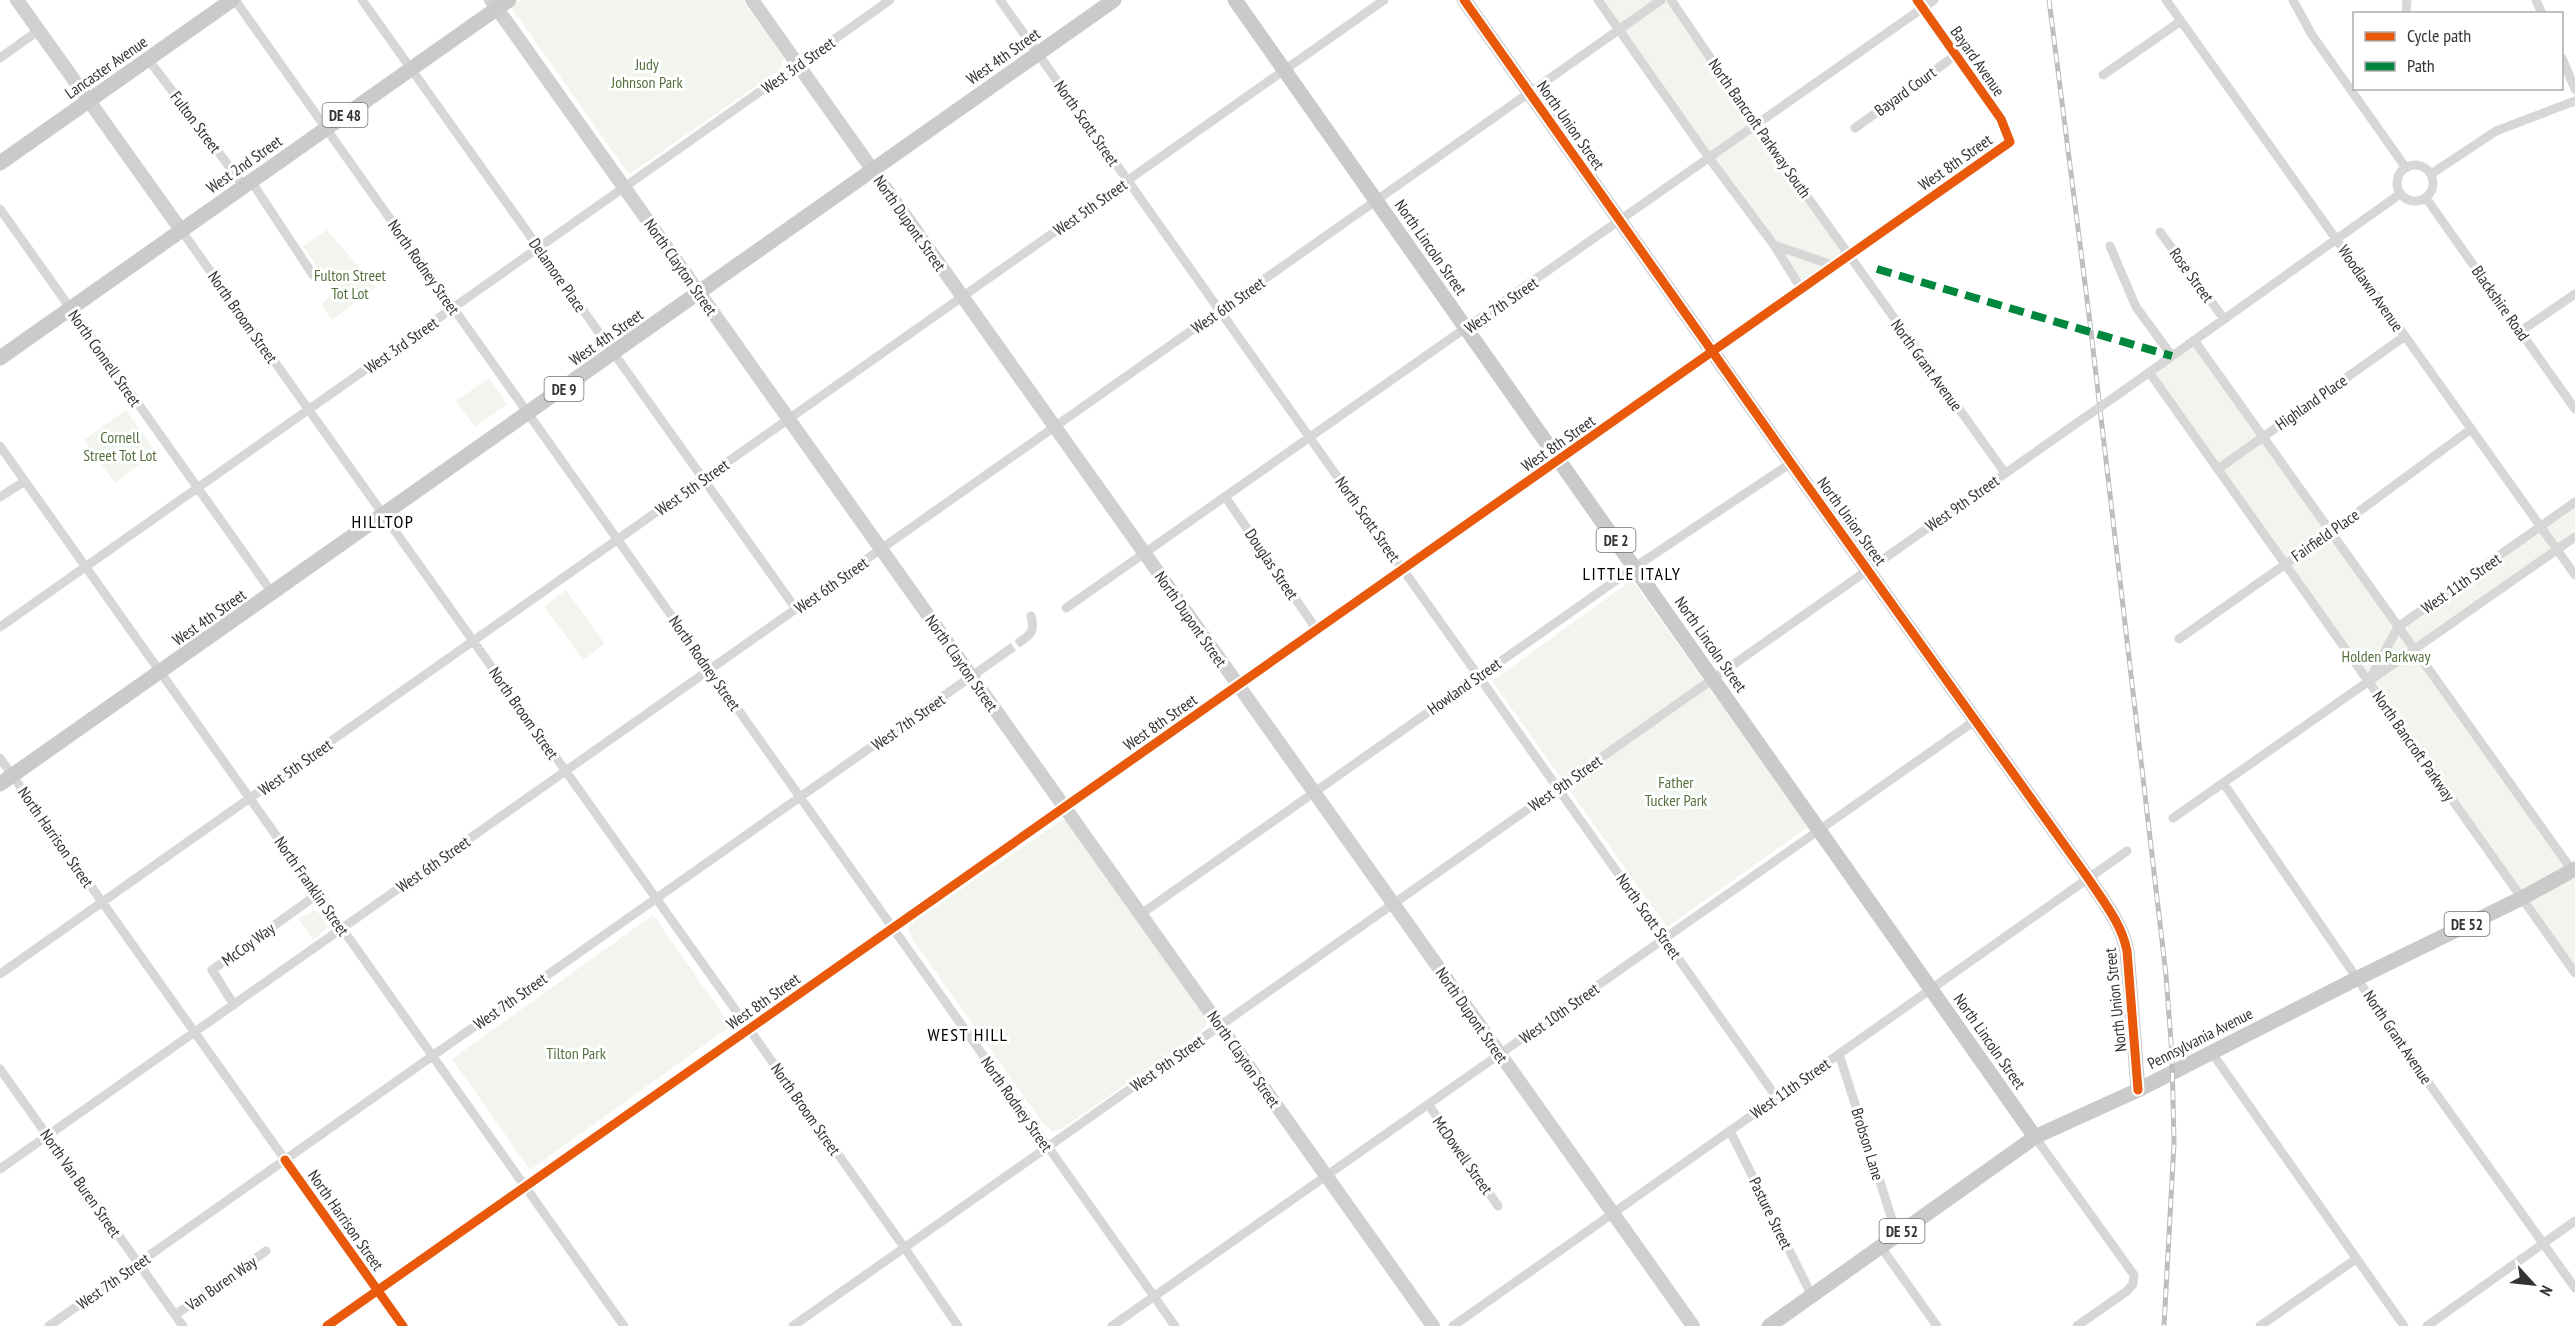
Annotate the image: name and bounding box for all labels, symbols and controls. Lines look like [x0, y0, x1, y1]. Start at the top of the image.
legend [2353, 12, 2563, 90]
street label: Bayard Avenue [1947, 22, 2009, 100]
street label: West 4th Street [962, 23, 1044, 89]
text: Cycle path [2407, 24, 2471, 47]
street label: Lancaster Avenue [61, 31, 151, 103]
street label: West 3rd Street [757, 32, 839, 98]
park label: Judy Johnson Park [610, 54, 683, 92]
text: Path [2407, 54, 2435, 77]
street label: North Bancroft Parkway South [1704, 55, 1816, 201]
street label: Bayard Court [1870, 62, 1940, 120]
street label: North Scott Street [1050, 76, 1124, 170]
street label: North Union Street [1533, 77, 1609, 174]
street label: Fulton Street [166, 87, 226, 157]
road number: DE 48 [322, 103, 368, 127]
street label: West 8th Street [1914, 129, 1996, 195]
street label: West 2nd Street [202, 130, 286, 197]
street label: North Dupont Street [870, 171, 951, 275]
street label: West 5th Street [1049, 174, 1131, 240]
street label: North Lincoln Street [1391, 195, 1472, 299]
street label: North Clayton Street [640, 215, 722, 320]
street label: North Rodney Street [384, 216, 464, 319]
street label: Delamore Place [525, 234, 591, 316]
street label: Woodlawn Avenue [2334, 241, 2408, 335]
street label: Rose Street [2166, 244, 2219, 307]
street label: Blackshire Road [2468, 262, 2534, 344]
park label: Fulton Street Tot Lot [314, 265, 387, 303]
street label: North Broom Street [204, 267, 282, 367]
street label: West 6th Street [1187, 272, 1269, 338]
street label: West 7th Street [1460, 272, 1542, 338]
street label: West 4th Street [565, 304, 647, 370]
street label: North Connell Street [64, 306, 146, 411]
street label: West 3rd Street [360, 312, 442, 378]
street label: North Grant Avenue [1887, 315, 1967, 415]
street label: Highland Place [2271, 370, 2351, 434]
road number: DE 9 [544, 377, 584, 401]
street label: West 8th Street [1517, 410, 1599, 476]
park label: Cornell Street Tot Lot [83, 427, 157, 465]
street label: West 5th Street [651, 454, 733, 520]
street label: West 9th Street [1921, 470, 2003, 536]
street label: North Scott Street [1331, 472, 1405, 566]
street label: North Union Street [1813, 473, 1891, 570]
street label: Fairfield Place [2287, 504, 2363, 566]
district label: HILLTOP [352, 510, 414, 533]
street label: Douglas Street [1241, 525, 1303, 604]
road number: DE 2 [1596, 528, 1636, 552]
street label: West 11th Street [2417, 548, 2505, 618]
street label: West 6th Street [790, 552, 872, 618]
district label: LITTLE ITALY [1583, 562, 1681, 585]
street label: North Dupont Street [1151, 567, 1232, 671]
street label: West 4th Street [168, 584, 250, 650]
street label: North Lincoln Street [1671, 592, 1752, 696]
street label: North Clayton Street [921, 611, 1003, 716]
street label: North Rodney Street [665, 612, 745, 715]
park label: Holden Parkway [2342, 646, 2430, 666]
street label: Howland Street [1423, 653, 1505, 719]
street label: North Broom Street [485, 663, 563, 763]
street label: North Bancroft Parkway [2368, 687, 2460, 805]
street label: West 7th Street [867, 689, 949, 755]
street label: West 8th Street [1119, 689, 1201, 755]
street label: West 5th Street [254, 734, 336, 800]
street label: West 9th Street [1524, 750, 1606, 816]
park label: Father Tucker Park [1645, 772, 1708, 810]
street label: North Harrison Street [14, 783, 98, 892]
street label: West 6th Street [392, 831, 474, 897]
street label: North Franklin Street [270, 833, 354, 940]
street label: North Scott Street [1612, 869, 1686, 963]
road number: DE 52 [2444, 912, 2490, 936]
street label: McCoy Way [218, 918, 278, 970]
street label: North Union Street [2100, 946, 2130, 1053]
street label: North Dupont Street [1432, 963, 1513, 1067]
street label: West 7th Street [469, 968, 551, 1034]
street label: West 8th Street [722, 968, 804, 1034]
street label: West 10th Street [1515, 978, 1603, 1048]
street label: North Grant Avenue [2359, 986, 2437, 1088]
street label: North Lincoln Street [1950, 989, 2031, 1093]
street label: Pennsylvania Avenue [2144, 1003, 2256, 1073]
street label: North Clayton Street [1203, 1007, 1285, 1112]
district label: WEST HILL [927, 1023, 1009, 1046]
street label: West 9th Street [1126, 1030, 1208, 1096]
park label: Tilton Park [546, 1043, 607, 1063]
street label: North Rodney Street [977, 1053, 1057, 1156]
street label: West 11th Street [1746, 1053, 1834, 1123]
street label: North Broom Street [767, 1059, 845, 1159]
street label: Brobson Lane [1847, 1105, 1889, 1183]
street label: McDowell Street [1429, 1112, 1498, 1198]
street label: North Van Buren Street [36, 1125, 126, 1241]
street label: North Harrison Street [304, 1166, 388, 1275]
street label: Pasture Street [1745, 1174, 1797, 1253]
road number: DE 52 [1880, 1219, 1924, 1243]
street label: West 7th Street [72, 1248, 154, 1314]
street label: Van Buren Way [181, 1251, 260, 1315]
north arrow [2503, 1254, 2563, 1314]
text: N [2535, 1282, 2557, 1299]

